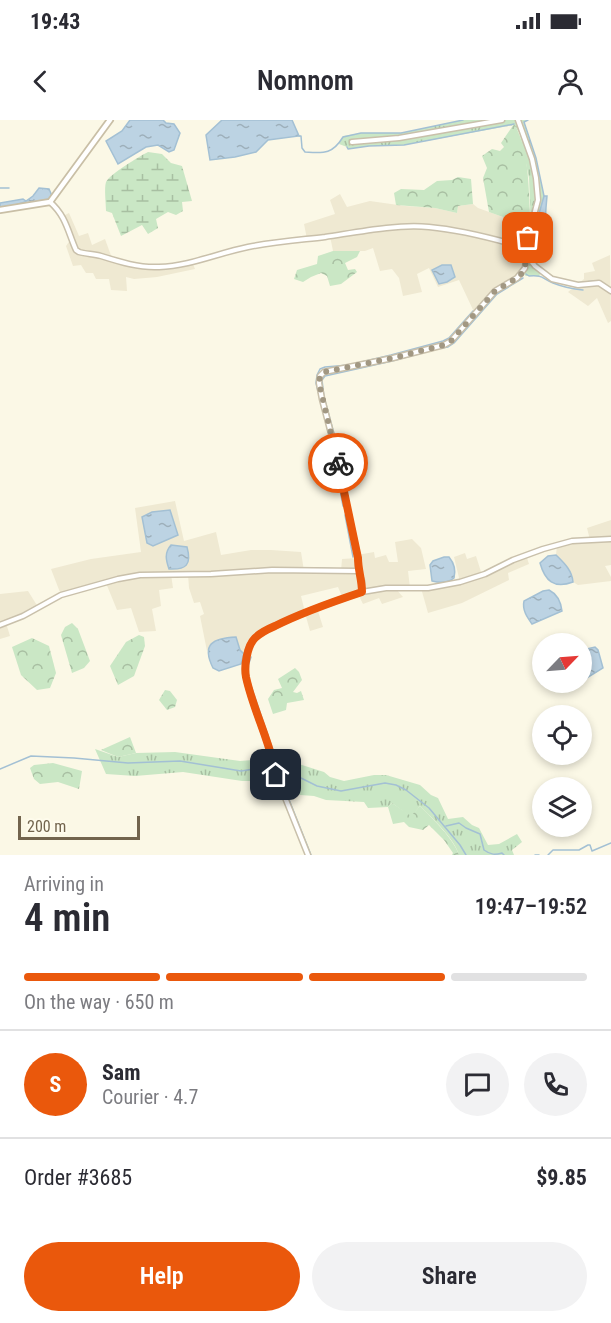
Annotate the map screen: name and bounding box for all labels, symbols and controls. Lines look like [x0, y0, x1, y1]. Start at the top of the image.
text: 19:43 [30, 9, 81, 34]
icon: back [24, 65, 57, 98]
text: Nomnom [257, 65, 354, 97]
icon: person [554, 65, 587, 98]
pin [502, 212, 553, 263]
icon: bag [511, 221, 544, 254]
courier [308, 433, 368, 493]
icon: bike [322, 447, 355, 480]
north arrow [532, 633, 592, 693]
map controls [532, 633, 592, 837]
button: locate [532, 705, 592, 765]
pin [250, 749, 301, 800]
icon: home [259, 758, 292, 791]
button: layers [532, 777, 592, 837]
scale bar [18, 813, 140, 840]
text: 200 m [27, 817, 66, 836]
text: Arriving in [24, 872, 104, 896]
text: 19:47–19:52 [475, 894, 587, 919]
text: 4 min [24, 895, 110, 941]
text: On the way · 650 m [24, 990, 174, 1014]
button: chat [446, 1053, 509, 1116]
button: phone [524, 1053, 587, 1116]
text: Sam [102, 1060, 141, 1085]
text: S [50, 1072, 61, 1097]
text: Courier · 4.7 [102, 1085, 198, 1109]
text: Order #3685 [24, 1165, 132, 1190]
text: $9.85 [536, 1165, 587, 1190]
button: Help [24, 1242, 300, 1311]
button: Share [312, 1242, 587, 1311]

